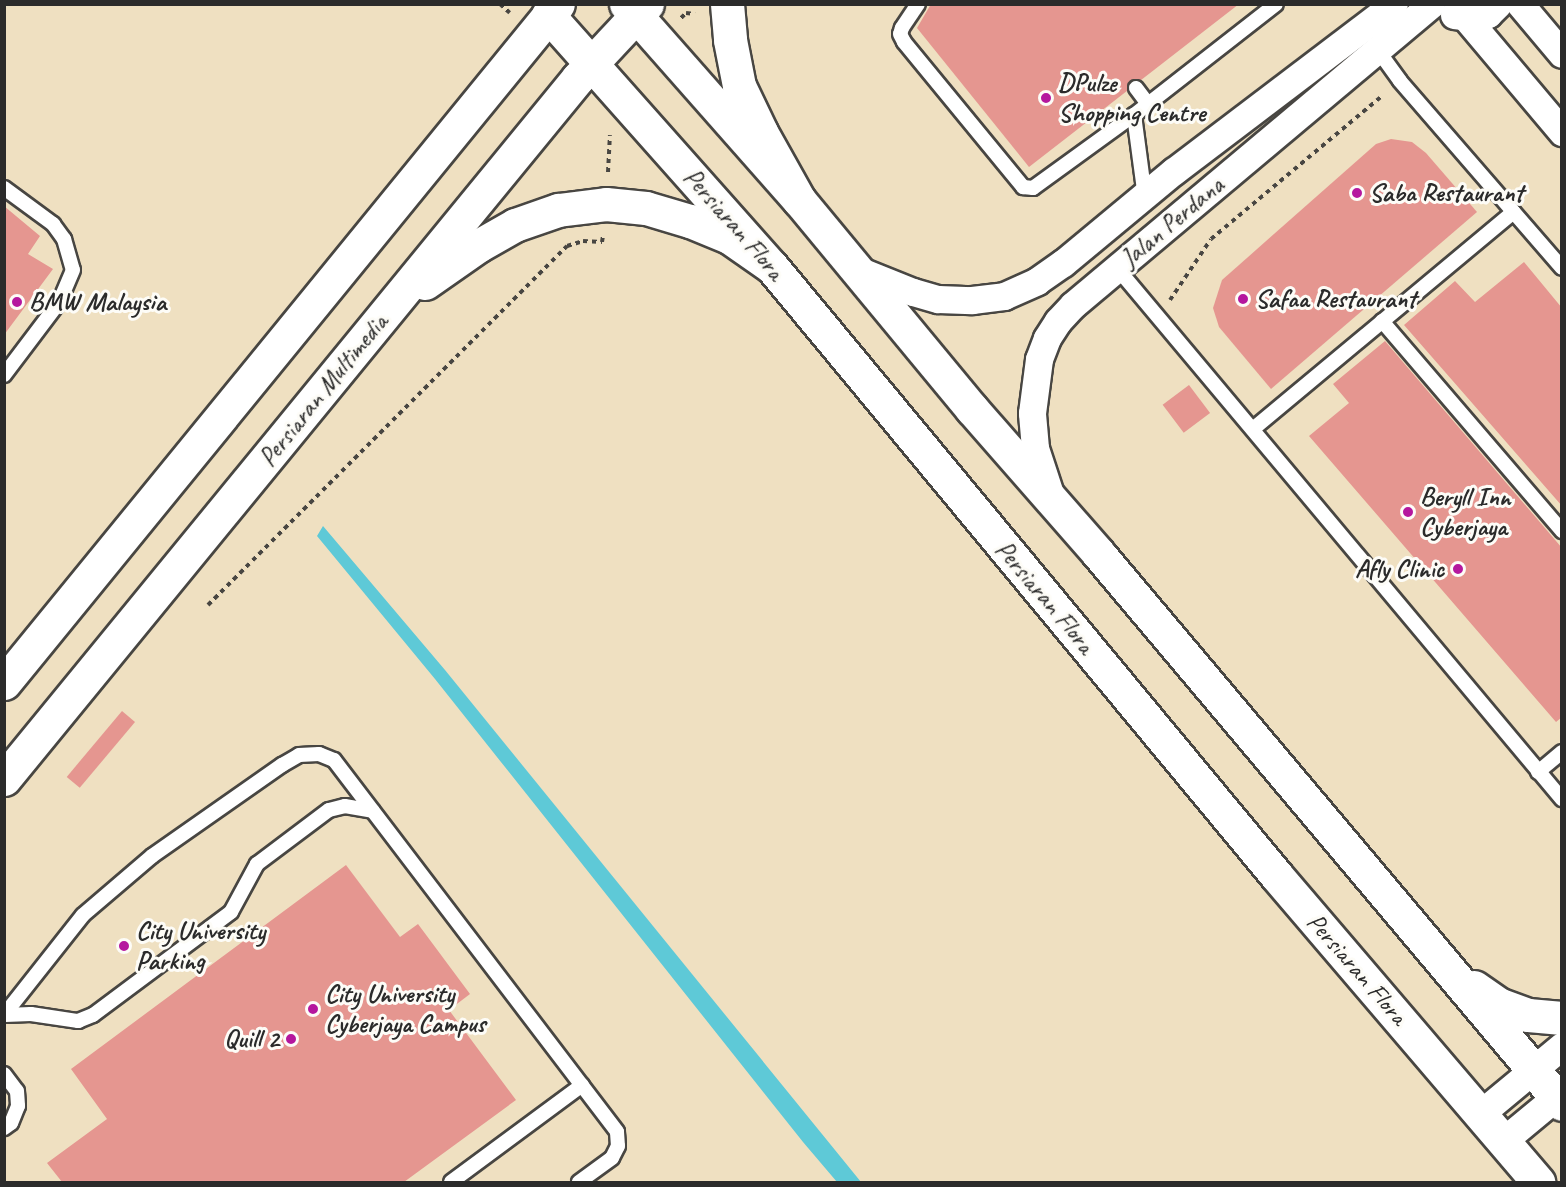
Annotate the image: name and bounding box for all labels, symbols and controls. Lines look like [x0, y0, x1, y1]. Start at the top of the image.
place label: DPulze Shopping Centre [1058, 67, 1205, 128]
marker: DPulze Shopping Centre [1039, 91, 1053, 105]
street label: Persiaran Flora [677, 162, 791, 286]
street label: Jalan Perdana [1114, 170, 1230, 274]
place label: Saba Restaurant [1369, 177, 1524, 209]
marker: Saba Restaurant [1350, 186, 1364, 200]
place label: Safaa Restaurant [1255, 283, 1417, 315]
place label: BMW Malaysia [29, 286, 166, 318]
marker: Safaa Restaurant [1236, 292, 1250, 306]
marker: BMW Malaysia [10, 295, 24, 309]
street label: Persiaran Multimedia [252, 307, 394, 473]
place label: Beryll Inn Cyberjaya [1420, 481, 1510, 542]
marker: Beryll Inn Cyberjaya [1401, 505, 1415, 519]
street label: Persiaran Flora [989, 534, 1101, 660]
place label: Afly Clinic [1354, 553, 1444, 585]
marker: Afly Clinic [1449, 560, 1467, 578]
street label: Persiaran Flora [1300, 907, 1414, 1031]
place label: City University Parking [136, 915, 265, 976]
marker: City University Parking [117, 939, 131, 953]
place label: City University Cyberjaya Campus [325, 978, 485, 1040]
marker: City University Cyberjaya Campus [306, 1002, 320, 1016]
place label: Quill 2 [224, 1023, 279, 1055]
marker: Quill 2 [284, 1032, 298, 1046]

